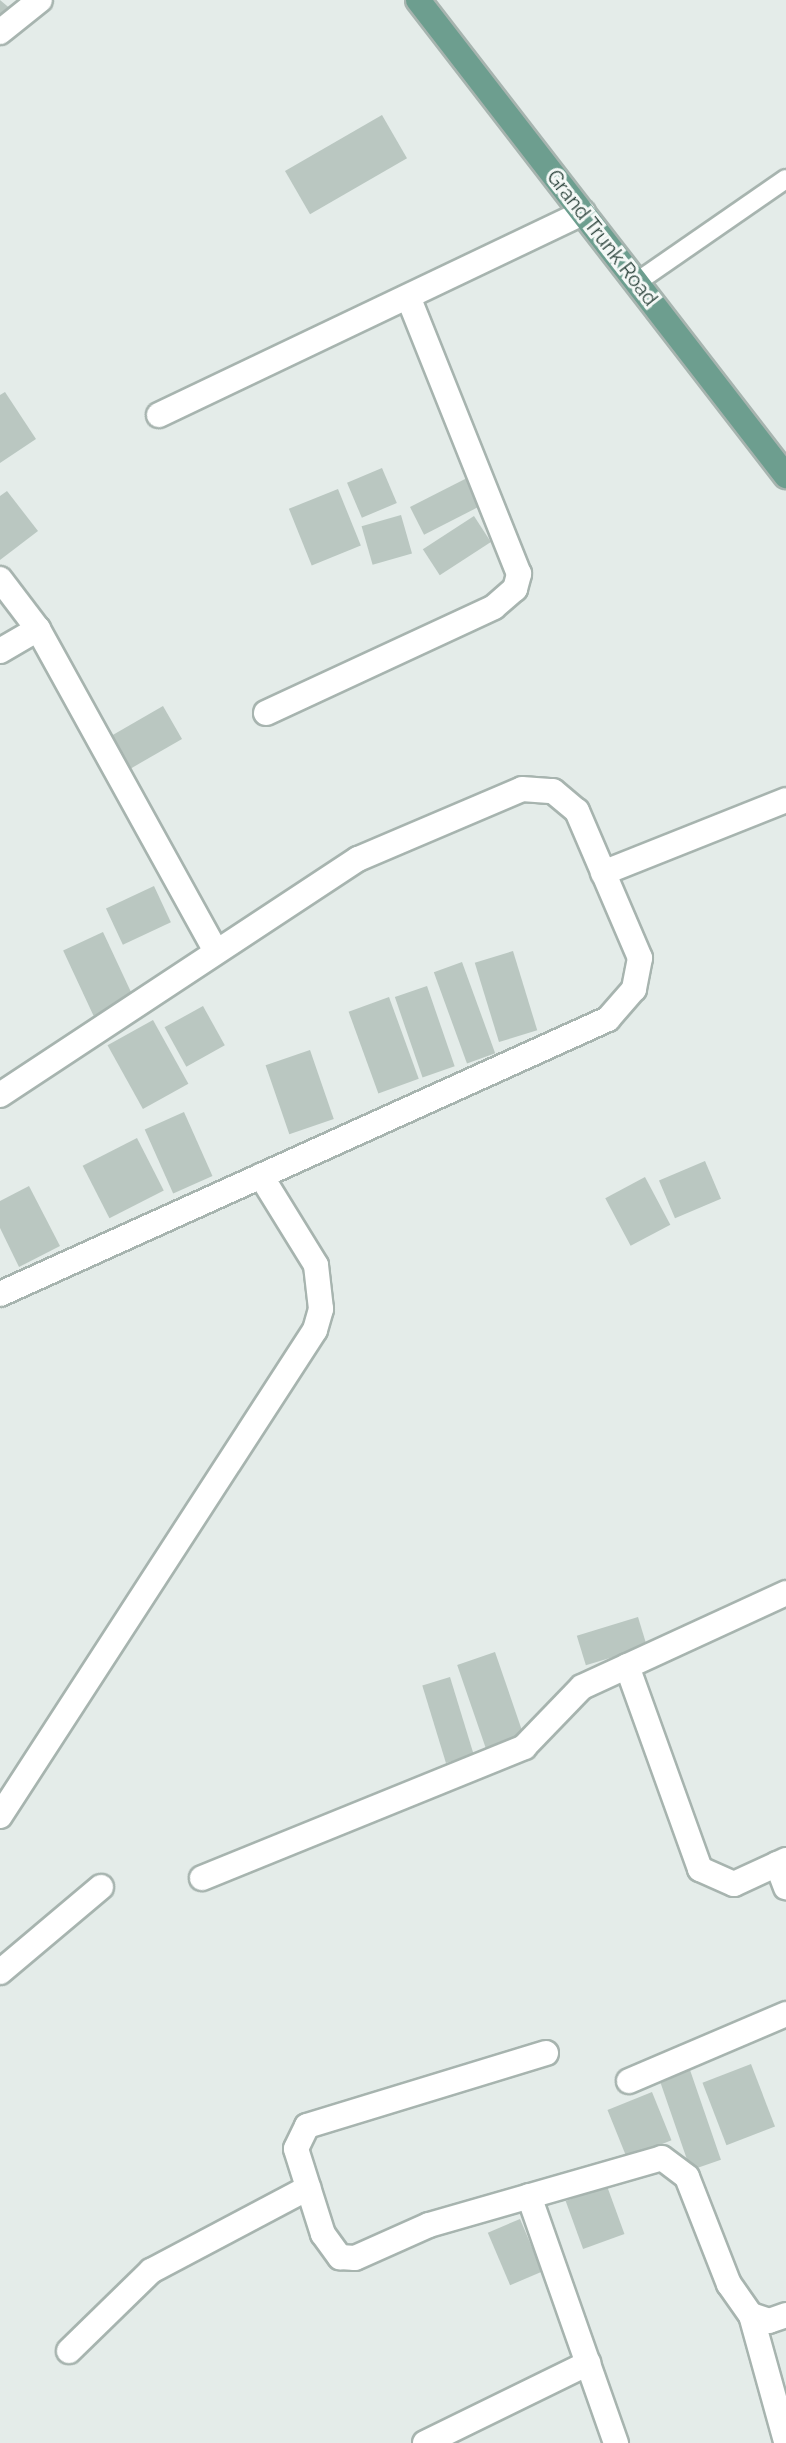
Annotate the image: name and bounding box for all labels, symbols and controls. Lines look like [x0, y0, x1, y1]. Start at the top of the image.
street label: Grand Trunk Road [541, 165, 663, 311]

